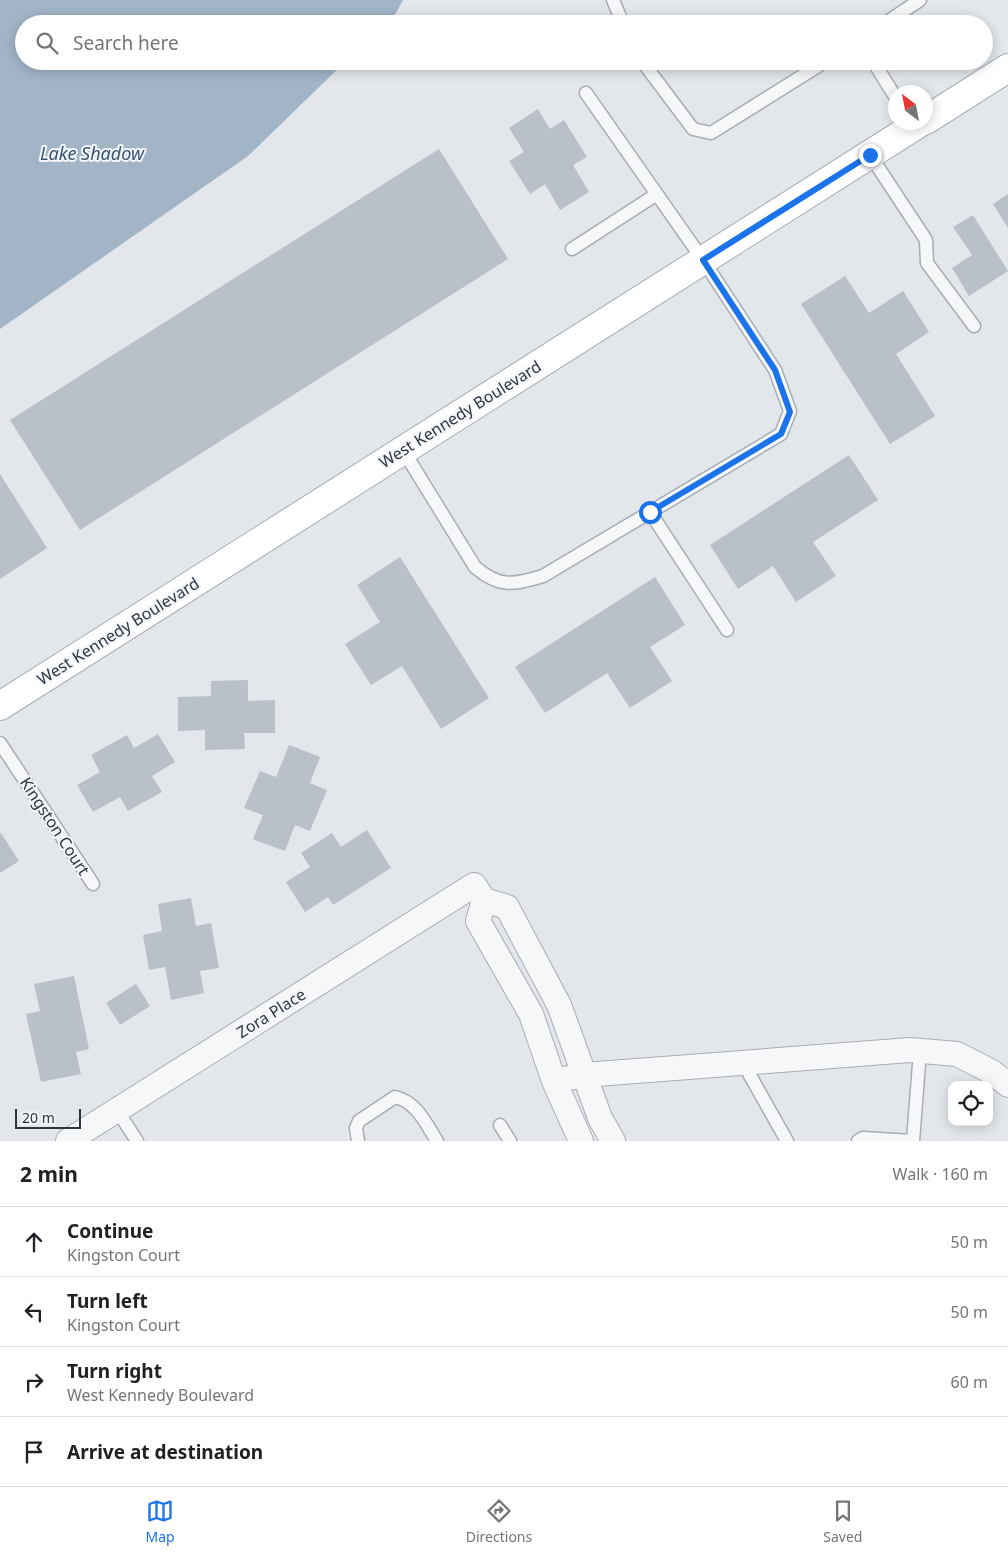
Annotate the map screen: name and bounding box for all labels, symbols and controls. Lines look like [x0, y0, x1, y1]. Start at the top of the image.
search box [15, 15, 993, 70]
icon: search [33, 29, 61, 57]
text: Search here [73, 30, 179, 56]
north arrow [888, 85, 933, 130]
water label: Lake Shadow [40, 141, 145, 165]
route end [859, 144, 882, 167]
street label: West Kennedy Boulevard [375, 355, 545, 473]
route start [639, 501, 662, 524]
street label: West Kennedy Boulevard [33, 572, 203, 690]
street label: Kingston Court [15, 773, 95, 880]
street label: Zora Place [232, 983, 310, 1043]
map controls [948, 1081, 993, 1126]
button: locate [948, 1081, 993, 1126]
scale bar [15, 1106, 81, 1129]
text: 20 m [22, 1108, 55, 1127]
text: 2 min [20, 1160, 78, 1188]
text: Walk · 160 m [893, 1163, 988, 1185]
text: Continue [67, 1218, 153, 1244]
icon: ahead [20, 1228, 48, 1256]
text: 50 m [951, 1231, 988, 1253]
text: Kingston Court [67, 1244, 180, 1266]
text: Turn left [67, 1288, 148, 1314]
icon: left [20, 1298, 48, 1326]
text: 50 m [951, 1301, 988, 1323]
text: Kingston Court [67, 1314, 180, 1336]
text: Turn right [67, 1358, 162, 1384]
icon: right [20, 1368, 48, 1396]
text: 60 m [951, 1371, 988, 1393]
text: West Kennedy Boulevard [67, 1384, 254, 1406]
icon: arrive [20, 1438, 48, 1466]
text: Arrive at destination [67, 1439, 263, 1465]
tab: Map [146, 1497, 175, 1546]
tab: Directions [466, 1497, 532, 1546]
tab: Saved [823, 1497, 862, 1546]

